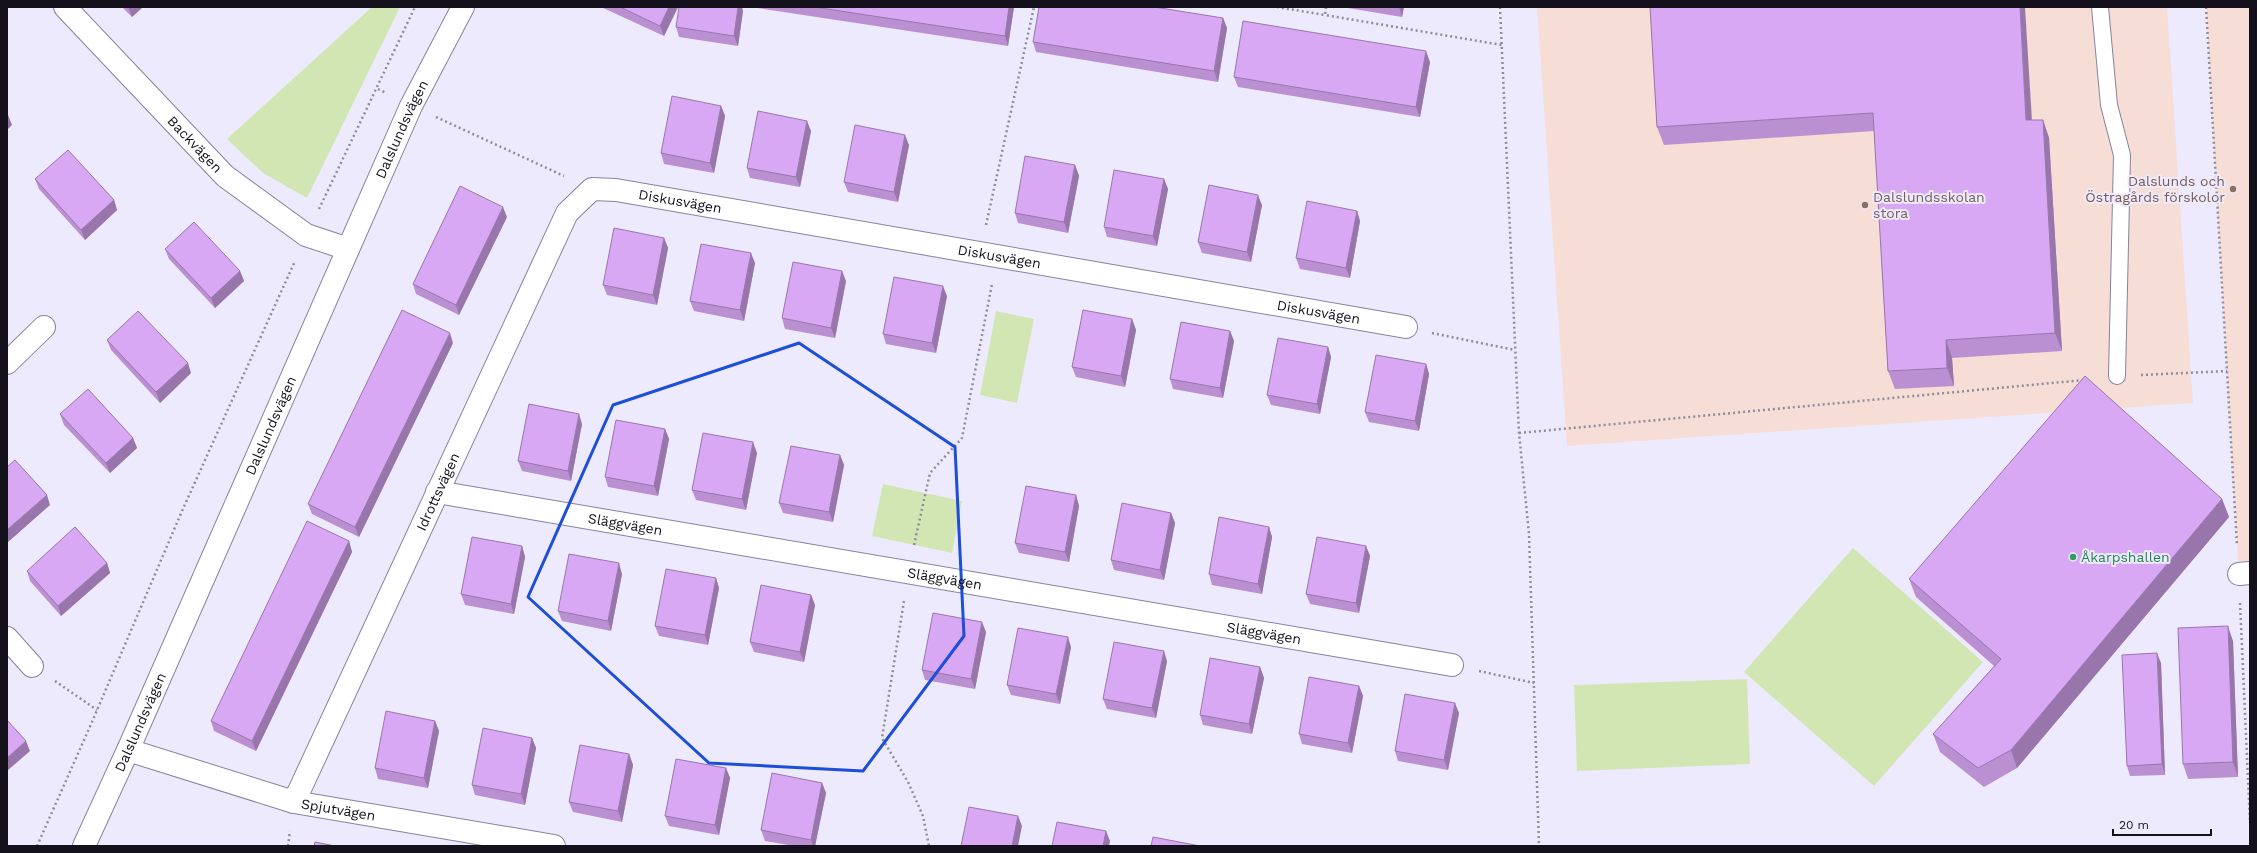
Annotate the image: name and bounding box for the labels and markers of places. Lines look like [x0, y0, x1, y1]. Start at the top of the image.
place label: Dalslunds och Östragårds förskolor [2085, 173, 2225, 205]
marker: Dalslunds och Östragårds förskolor [2228, 184, 2238, 194]
place label: Dalslundsskolan stora [1873, 189, 1985, 221]
marker: Dalslundsskolan stora [1860, 200, 1870, 210]
place label: Åkarpshallen [2081, 549, 2170, 565]
marker: Åkarpshallen [2068, 552, 2078, 562]

